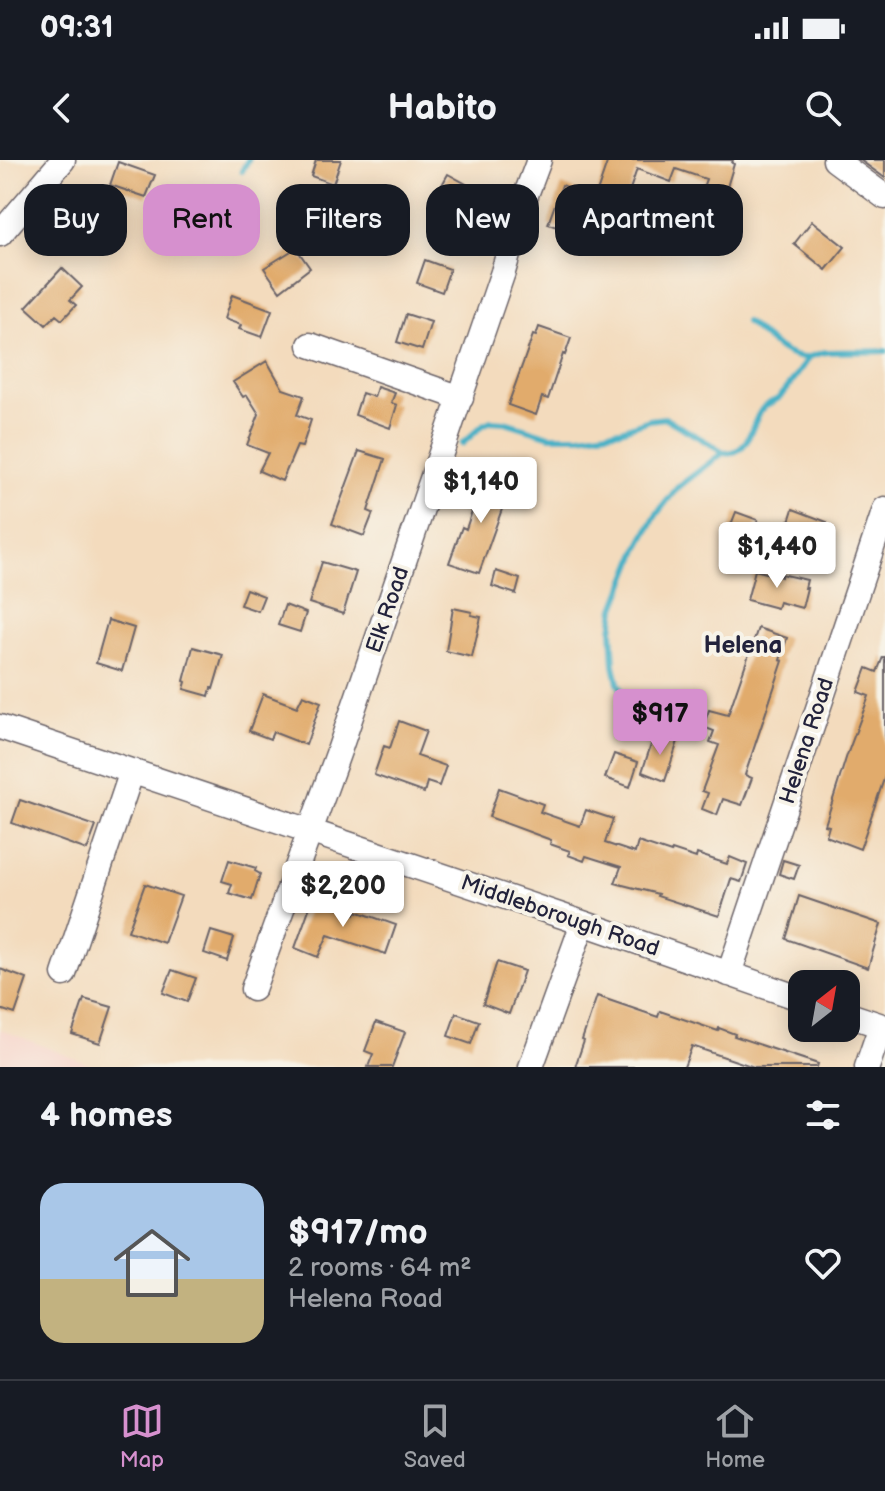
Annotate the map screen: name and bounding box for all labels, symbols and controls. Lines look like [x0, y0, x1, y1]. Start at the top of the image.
text: 09:31 [40, 10, 114, 46]
icon: back [40, 86, 84, 130]
icon: search [801, 86, 845, 130]
text: Habito [388, 87, 497, 130]
chip: Buy [24, 184, 127, 256]
chip: Rent [143, 184, 260, 256]
chip: Filters [276, 184, 410, 256]
chip: New [426, 184, 539, 256]
chip: Apartment [555, 184, 743, 256]
pin: $1,140 [416, 457, 546, 525]
text: $1,140 [443, 467, 519, 498]
pin: $1,440 [712, 522, 842, 590]
text: $1,440 [737, 532, 817, 563]
street label: Elk Road [361, 563, 415, 657]
district label: Helena [704, 631, 782, 660]
street label: Helena Road [774, 675, 840, 807]
pin: $917 [613, 689, 707, 757]
text: $917 [631, 699, 689, 730]
pin: $2,200 [278, 861, 408, 929]
street label: Middleborough Road [457, 869, 663, 963]
text: $2,200 [300, 871, 386, 902]
north arrow [788, 970, 860, 1042]
map controls [788, 970, 860, 1042]
icon: filters [801, 1093, 845, 1137]
text: 4 homes [40, 1095, 172, 1136]
text: $917/mo [288, 1212, 428, 1253]
icon: home [104, 1215, 200, 1311]
icon: heart [801, 1241, 845, 1285]
text: 2 rooms · 64 m² [288, 1253, 472, 1284]
text: Helena Road [288, 1284, 443, 1315]
tab: Map [120, 1399, 164, 1474]
tab: Saved [404, 1399, 466, 1474]
tab: Home [705, 1399, 765, 1474]

